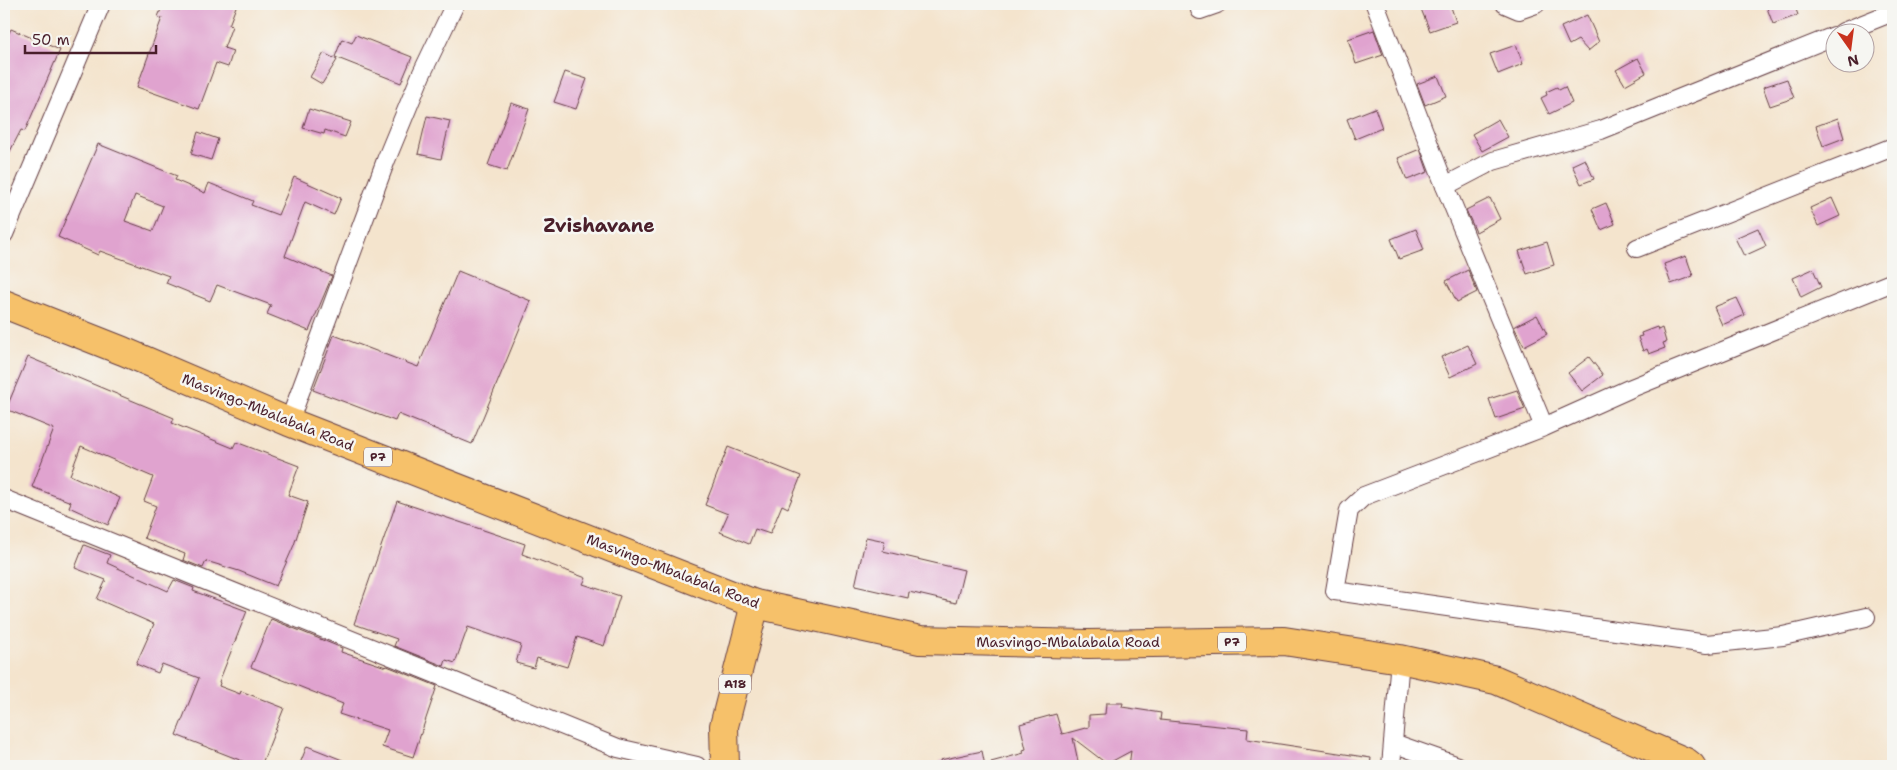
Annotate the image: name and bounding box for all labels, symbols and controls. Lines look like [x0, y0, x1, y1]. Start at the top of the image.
scale bar [25, 22, 156, 54]
north arrow [1824, 22, 1874, 72]
text: 50 m [32, 30, 70, 50]
text: N [1846, 51, 1861, 71]
district label: Zvishavane [543, 213, 655, 238]
street label: Masvingo-Mbalabala Road [179, 369, 357, 455]
road number: P7 [364, 448, 392, 467]
street label: Masvingo-Mbalabala Road [584, 530, 762, 612]
road number: P7 [1218, 632, 1246, 652]
street label: Masvingo-Mbalabala Road [976, 633, 1160, 651]
road number: A18 [719, 674, 751, 694]

